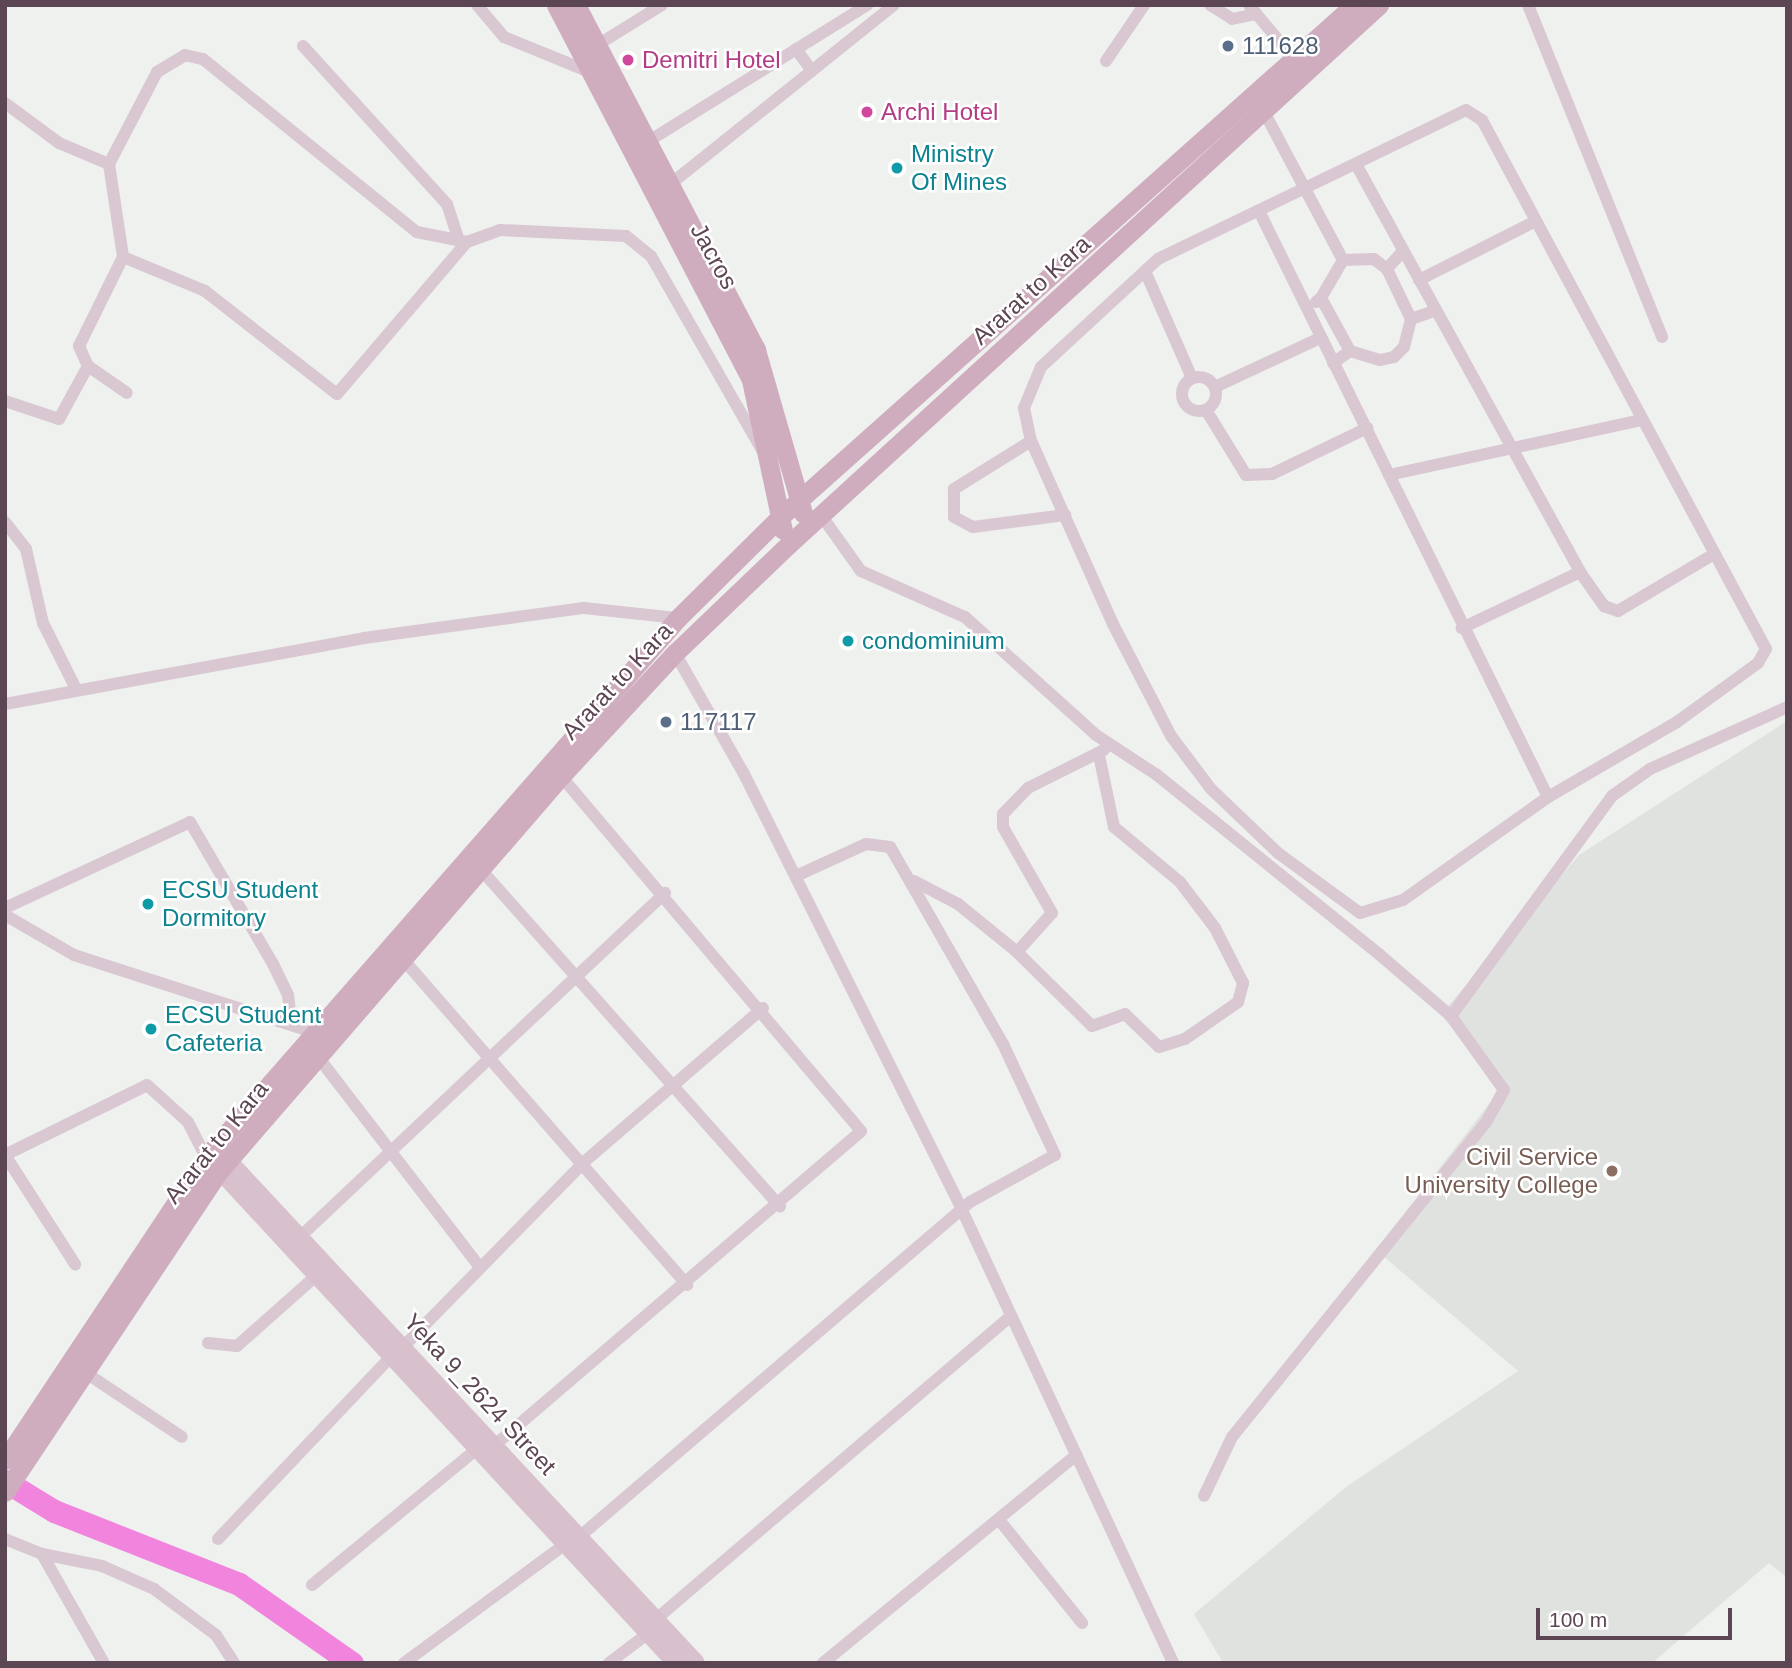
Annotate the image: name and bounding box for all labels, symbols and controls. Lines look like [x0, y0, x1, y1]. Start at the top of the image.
place label: 111628 [1242, 32, 1319, 60]
marker: 111628 [1220, 38, 1236, 54]
place label: Demitri Hotel [642, 46, 781, 74]
marker: Demitri Hotel [620, 52, 636, 68]
place label: Archi Hotel [881, 98, 998, 126]
marker: Archi Hotel [859, 104, 875, 120]
place label: Ministry Of Mines [911, 140, 1007, 196]
marker: Ministry Of Mines [889, 160, 905, 176]
street label: Jacros [684, 218, 744, 294]
street label: Ararat to Kara [966, 229, 1096, 351]
street label: Ararat to Kara [556, 617, 678, 745]
place label: condominium [862, 627, 1005, 655]
marker: condominium [840, 633, 856, 649]
place label: 117117 [680, 708, 757, 736]
marker: 117117 [658, 714, 674, 730]
place label: ECSU Student Dormitory [162, 876, 318, 932]
marker: ECSU Student Dormitory [140, 896, 156, 912]
place label: ECSU Student Cafeteria [165, 1001, 321, 1057]
marker: ECSU Student Cafeteria [143, 1021, 159, 1037]
street label: Ararat to Kara [158, 1075, 274, 1209]
place label: Civil Service University College [1405, 1143, 1598, 1199]
marker: Civil Service University College [1604, 1163, 1620, 1179]
street label: Yeka 9_2624 Street [398, 1307, 562, 1481]
scale bar [1540, 1594, 1736, 1638]
text: 100 m [1549, 1608, 1607, 1631]

